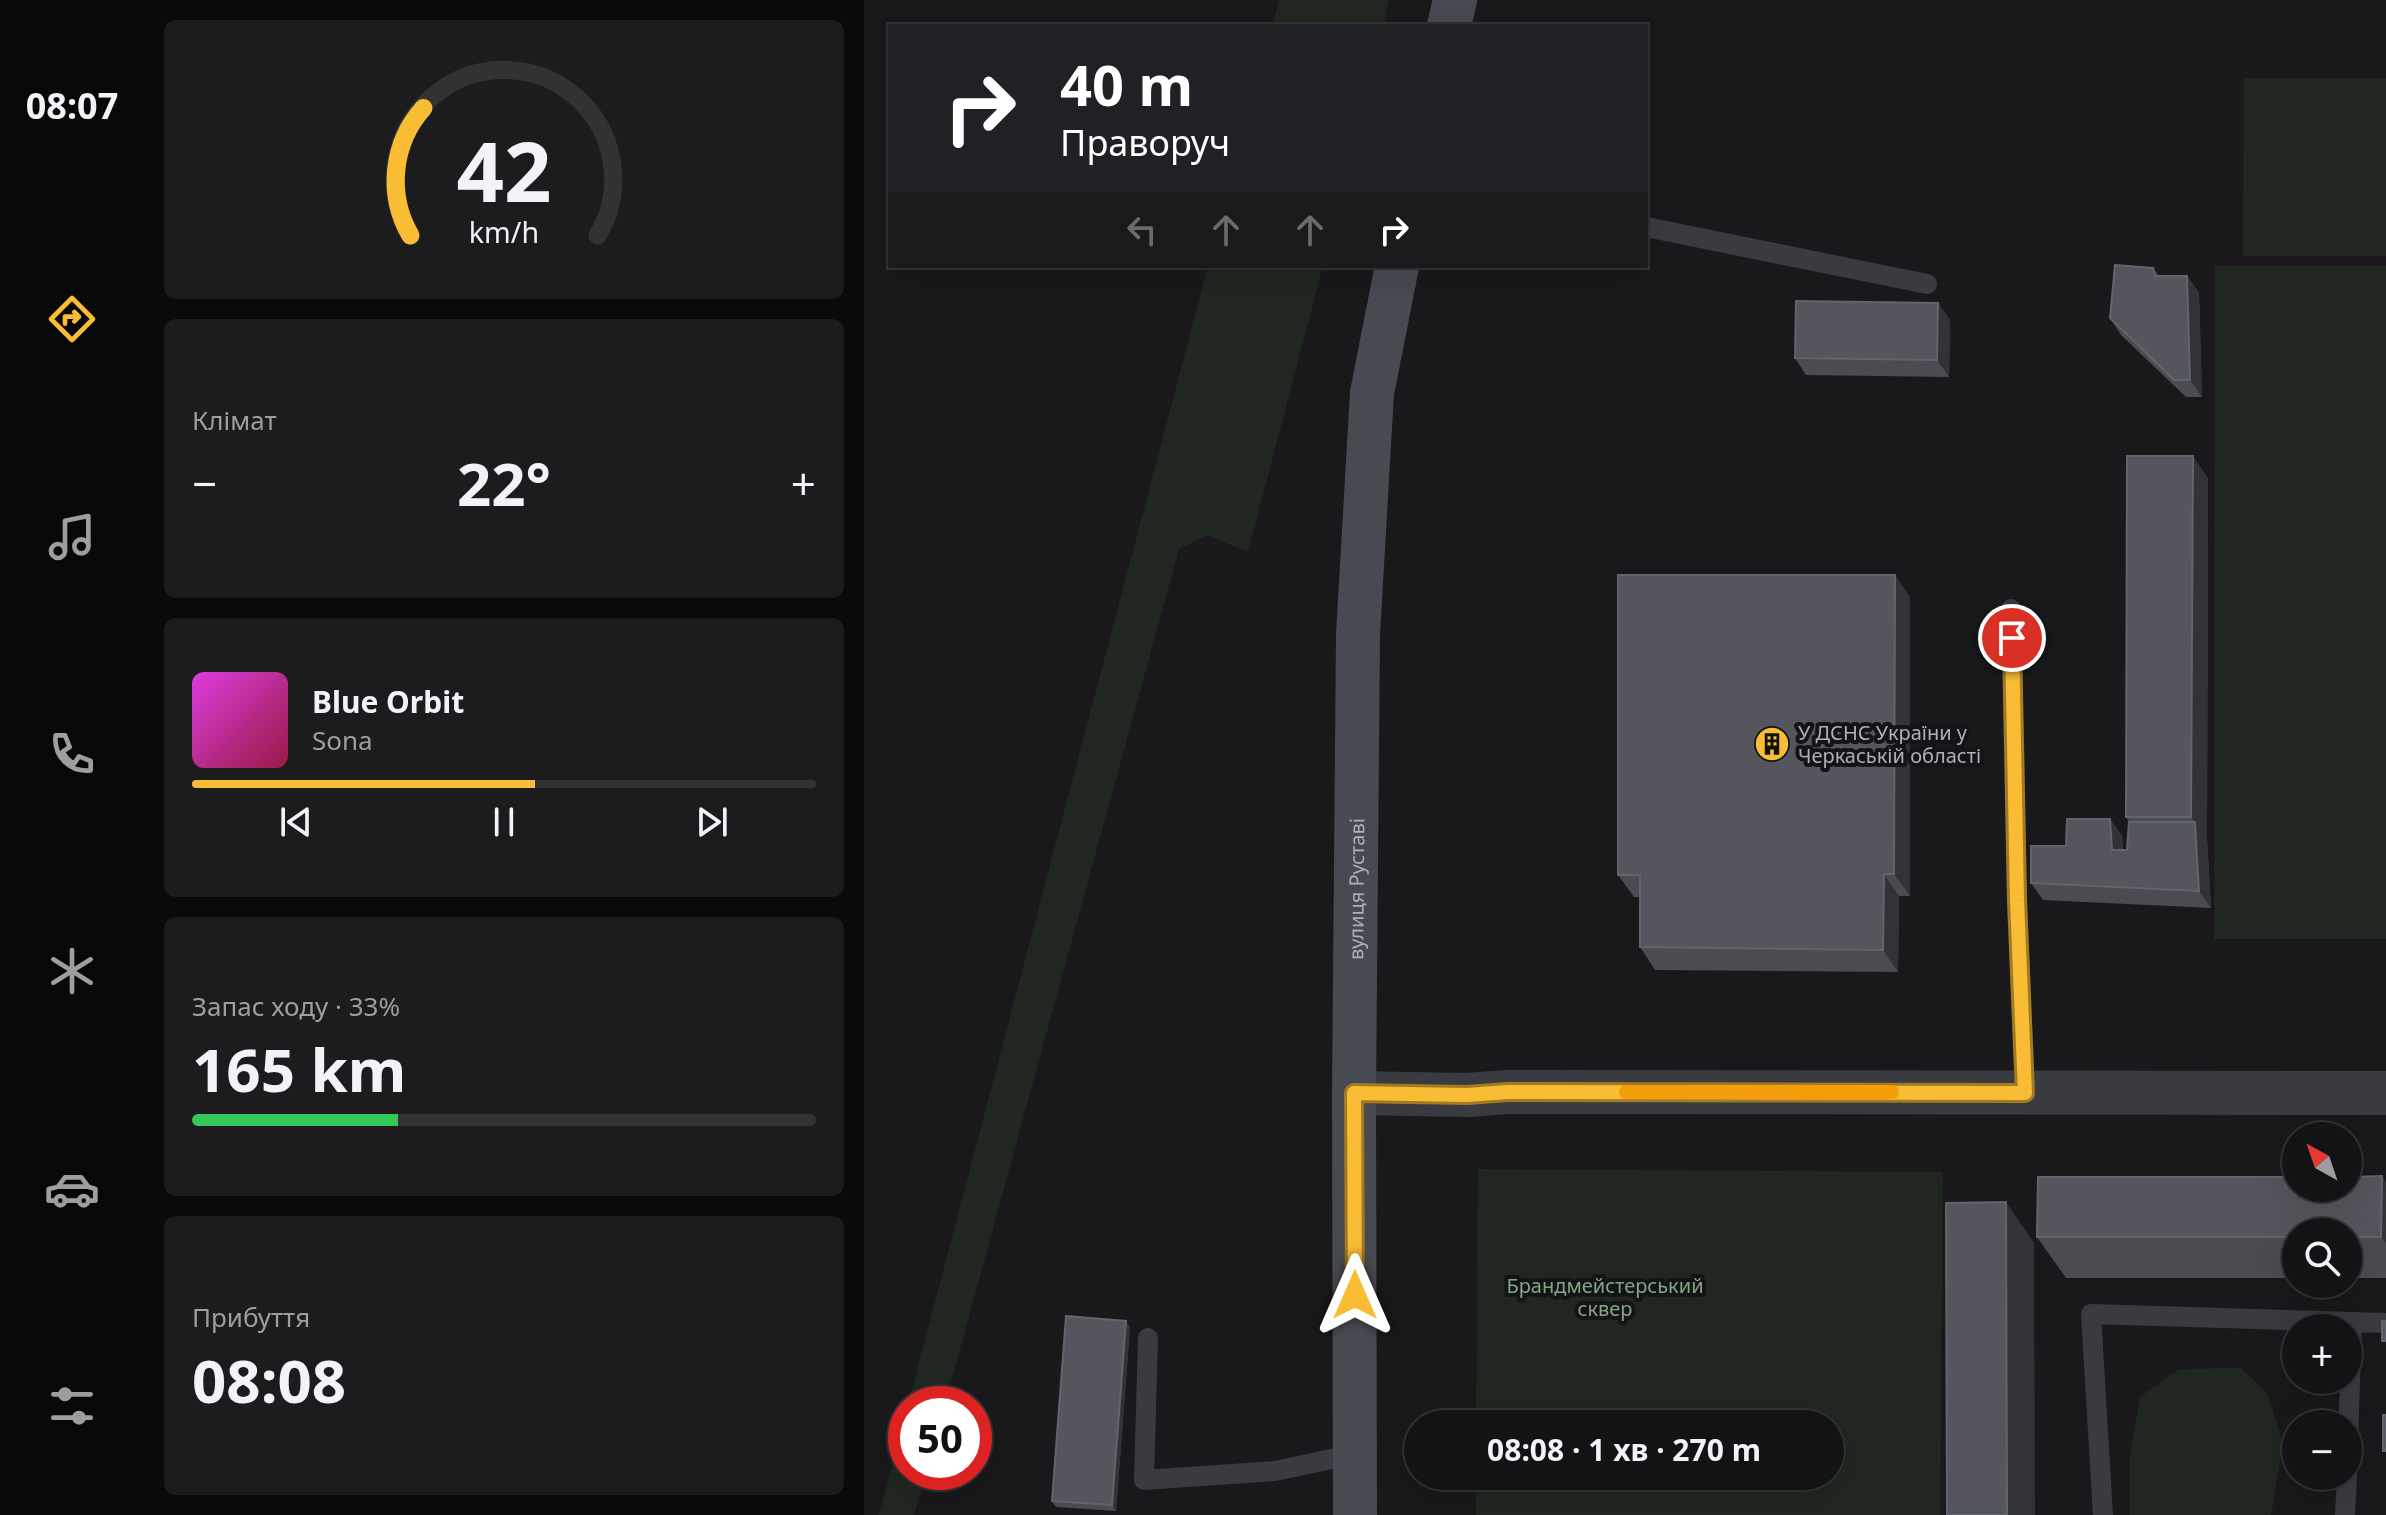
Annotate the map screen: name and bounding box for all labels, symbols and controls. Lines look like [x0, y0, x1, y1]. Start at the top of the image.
text: 40 m [1060, 46, 1193, 122]
icon: right [928, 56, 1032, 160]
text: 08:07 [26, 81, 118, 130]
text: 42 [456, 112, 552, 225]
text: Праворуч [1060, 118, 1230, 167]
icon: left [1120, 208, 1164, 252]
icon: ahead [1204, 208, 1248, 252]
icon: ahead [1288, 208, 1332, 252]
icon: right [1372, 208, 1416, 252]
text: km/h [469, 212, 539, 251]
icon: directions [44, 291, 100, 347]
text: Клімат [192, 402, 276, 438]
text: 22° [457, 442, 551, 524]
text: − [192, 453, 217, 513]
text: + [791, 453, 816, 513]
icon: music [44, 509, 100, 565]
pin [1978, 604, 2046, 672]
icon: arrive [1990, 616, 2034, 660]
text: Blue Orbit [312, 681, 464, 722]
place label: У ДСНС України у Черкаській області [1798, 719, 1981, 769]
text: Sona [312, 722, 373, 758]
building icon: У ДСНС України у Черкаській області [1753, 725, 1791, 763]
icon: phone [44, 726, 100, 782]
icon: previous [274, 800, 318, 844]
icon: pause [482, 800, 526, 844]
icon: next [690, 800, 734, 844]
street label: вулиця Руставі [1342, 818, 1370, 960]
icon: climate [44, 943, 100, 999]
text: Запас ходу · 33% [192, 988, 400, 1024]
text: 165 km [192, 1028, 406, 1110]
north arrow [2282, 1122, 2362, 1202]
map controls [2282, 1122, 2362, 1490]
icon: car [44, 1161, 100, 1217]
button: search [2282, 1218, 2362, 1298]
position arrow [1313, 1253, 1397, 1337]
park label: Брандмейстерський сквер [1506, 1272, 1704, 1322]
text: Прибуття [192, 1299, 310, 1335]
button: + [2282, 1314, 2362, 1394]
text: 08:08 [192, 1339, 346, 1421]
icon: filters [44, 1378, 100, 1434]
speed limit sign: 50 [888, 1386, 992, 1490]
button: − [2282, 1410, 2362, 1490]
text: 08:08 · 1 хв · 270 m [1487, 1429, 1761, 1470]

